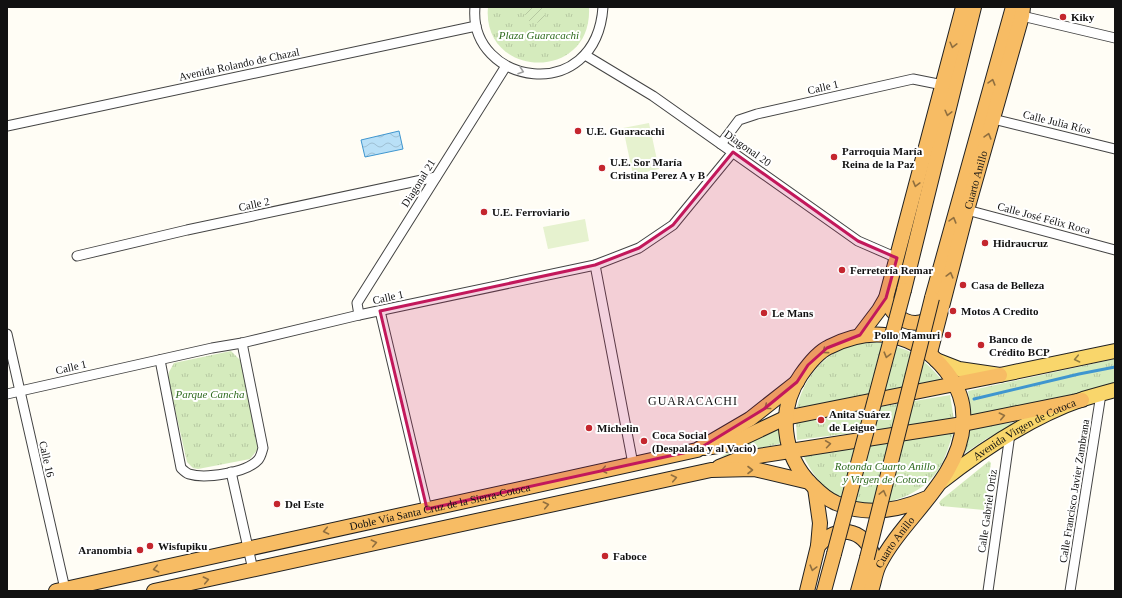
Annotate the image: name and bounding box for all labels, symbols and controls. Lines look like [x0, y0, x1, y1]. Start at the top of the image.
place label: Kiky [1071, 11, 1095, 23]
marker: Kiky [1058, 12, 1068, 22]
park label: Plaza Guaracachi [498, 29, 579, 41]
one-way arrow [950, 42, 958, 48]
street label: Avenida Rolando de Chazal [178, 45, 300, 83]
one-way arrow [517, 67, 524, 75]
street label: Calle 1 [806, 78, 840, 96]
one-way arrow [987, 78, 996, 85]
street label: Calle Julia Ríos [1022, 108, 1092, 136]
one-way arrow [944, 110, 952, 116]
place label: U.E. Guaracachi [586, 125, 665, 137]
marker: U.E. Guaracachi [573, 126, 583, 136]
street label: Diagonal 20 [722, 128, 774, 169]
one-way arrow [983, 133, 992, 140]
place label: Parroquia María Reina de la Paz [842, 145, 923, 170]
street label: Cuarto Anillo [962, 149, 990, 211]
marker: Parroquia María Reina de la Paz [829, 152, 839, 162]
place label: U.E. Sor María Cristina Perez A y B [610, 156, 706, 181]
street label: Diagonal 21 [399, 157, 437, 209]
marker: U.E. Sor María Cristina Perez A y B [597, 163, 607, 173]
one-way arrow [913, 181, 921, 187]
street label: Calle 2 [237, 195, 271, 213]
street label: Calle José Félix Roca [996, 200, 1092, 236]
place label: U.E. Ferroviario [492, 206, 570, 218]
marker: U.E. Ferroviario [479, 207, 489, 217]
one-way arrow [948, 217, 957, 224]
place label: Hidraucruz [993, 237, 1048, 249]
marker: Hidraucruz [980, 238, 990, 248]
place label: Ferretería Remar [850, 264, 933, 276]
marker: Ferretería Remar [837, 265, 847, 275]
one-way arrow [945, 272, 954, 279]
place label: Casa de Belleza [971, 279, 1045, 291]
marker: Casa de Belleza [958, 280, 968, 290]
street label: Calle 1 [371, 288, 405, 306]
place label: Motos A Credito [961, 305, 1039, 317]
marker: Motos A Credito [948, 306, 958, 316]
place label: Le Mans [772, 307, 814, 319]
marker: Le Mans [759, 308, 769, 318]
place label: Pollo Mamuri [874, 329, 940, 341]
marker: Pollo Mamuri [943, 330, 953, 340]
place label: Banco de Crédito BCP [989, 333, 1050, 358]
marker: Banco de Crédito BCP [976, 340, 986, 350]
one-way arrow [822, 346, 829, 353]
one-way arrow [883, 351, 892, 358]
one-way arrow [1074, 355, 1080, 363]
street label: Calle 1 [54, 358, 88, 376]
park label: Parque Cancha [175, 388, 245, 400]
district label: GUARACACHI [648, 394, 738, 408]
street label: Avenida Virgen de Cotoca [970, 396, 1077, 462]
one-way arrow [764, 402, 771, 409]
place label: Anita Suárez de Leigue [829, 408, 890, 433]
one-way arrow [998, 413, 1005, 421]
marker: Anita Suárez de Leigue [816, 415, 826, 425]
street label: Calle Francisco Javier Zambrana [1057, 418, 1091, 564]
place label: Michelin [597, 422, 639, 434]
marker: Michelin [584, 423, 594, 433]
place label: Coca Social (Despalada y al Vacio) [652, 429, 757, 455]
marker: Coca Social (Despalada y al Vacio) [639, 436, 649, 446]
street label: Calle 16 [37, 440, 57, 479]
one-way arrow [825, 440, 831, 449]
park label: Rotonda Cuarto Anillo y Virgen de Cotoca [834, 460, 936, 485]
one-way arrow [601, 466, 607, 474]
one-way arrow [747, 466, 753, 474]
street label: Calle Gabriel Ortiz [975, 468, 999, 554]
one-way arrow [670, 475, 677, 483]
street label: Doble Vía Santa Cruz de la Sierra-Cotoca [348, 481, 531, 532]
one-way arrow [878, 490, 887, 497]
place label: Del Este [285, 498, 324, 510]
marker: Del Este [272, 499, 282, 509]
one-way arrow [543, 502, 550, 510]
street label: Cuarto Anillo [873, 514, 917, 570]
one-way arrow [323, 527, 330, 535]
place label: Wisfupiku [158, 540, 207, 552]
one-way arrow [371, 540, 377, 548]
marker: Wisfupiku [145, 541, 155, 551]
place label: Aranombia [78, 544, 132, 556]
marker: Aranombia [135, 545, 145, 555]
place label: Faboce [613, 550, 647, 562]
marker: Faboce [600, 551, 610, 561]
one-way arrow [153, 564, 159, 572]
one-way arrow [809, 564, 817, 571]
one-way arrow [203, 577, 209, 585]

